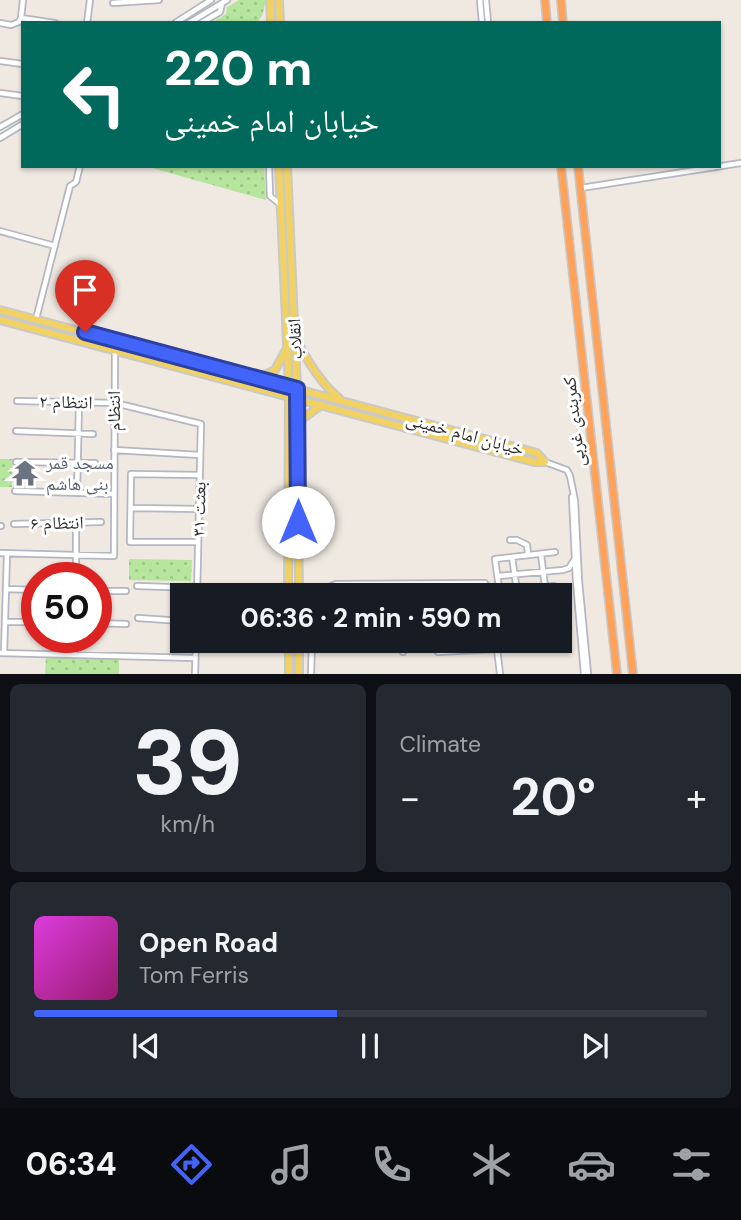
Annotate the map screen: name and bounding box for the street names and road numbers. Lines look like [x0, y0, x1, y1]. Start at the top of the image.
street label: انقلاب [282, 318, 308, 360]
street label: کمربندی غربی [557, 375, 591, 468]
street label: انتظام ۲ [39, 390, 93, 414]
street label: انتظام [102, 391, 126, 431]
street label: خیابان امام خمینی [403, 407, 527, 461]
street label: بعثت ۳۱ [187, 481, 211, 536]
street label: انتظام ۶ [30, 511, 84, 535]

